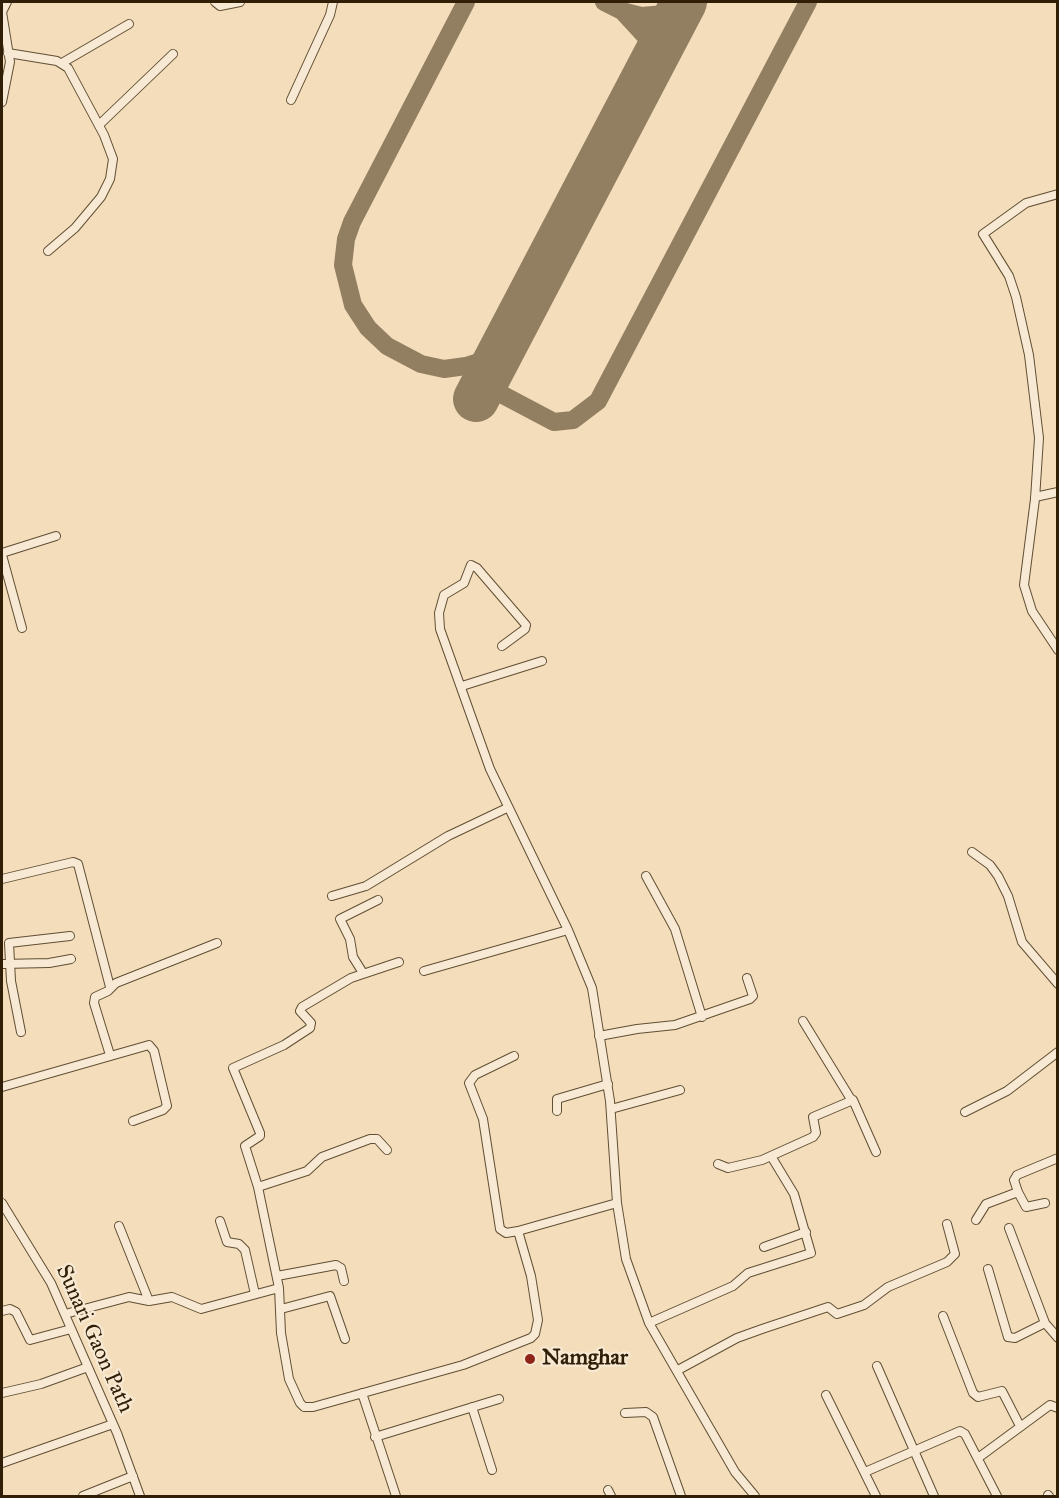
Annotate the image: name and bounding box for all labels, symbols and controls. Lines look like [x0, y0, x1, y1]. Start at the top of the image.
street label: Sunari Gaon Path [50, 1261, 138, 1417]
place label: Namghar [542, 1346, 628, 1372]
marker: Namghar [523, 1352, 537, 1366]

